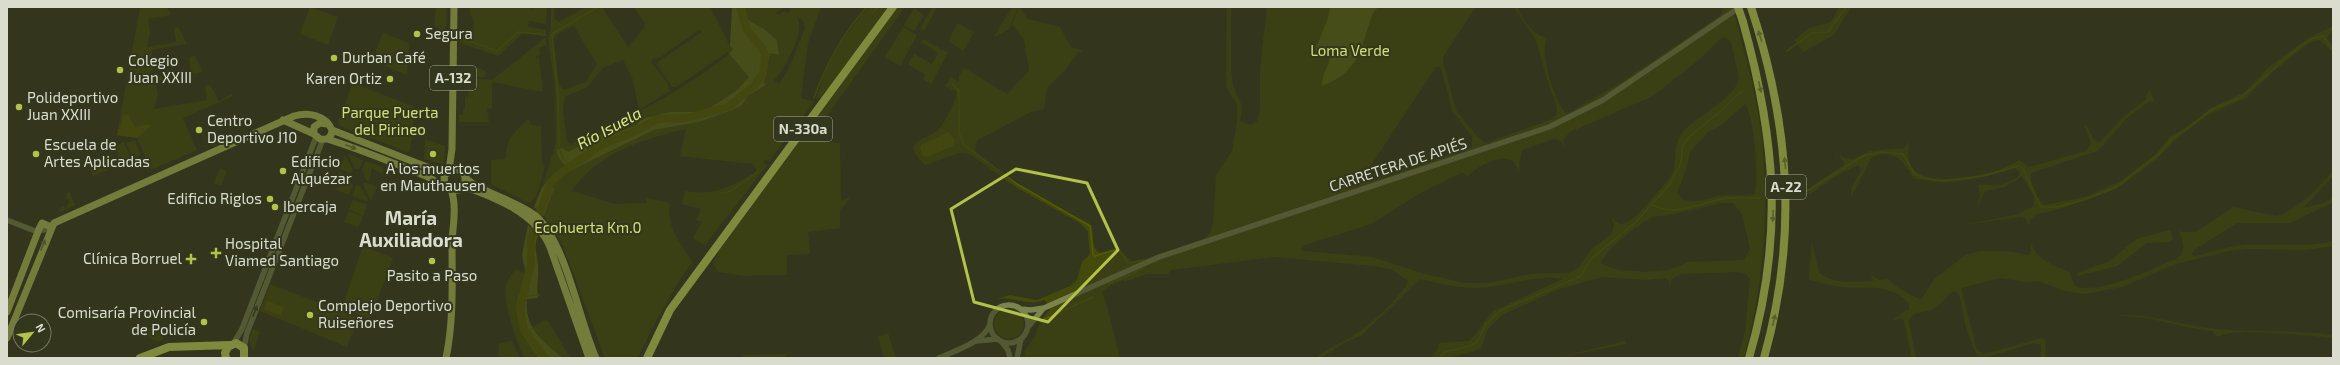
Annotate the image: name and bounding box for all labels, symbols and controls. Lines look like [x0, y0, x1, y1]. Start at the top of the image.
place label: Segura [425, 24, 473, 42]
marker: Segura [412, 29, 422, 39]
one-way arrow [1757, 30, 1763, 42]
park label: Loma Verde [1310, 41, 1390, 59]
place label: Durban Café [342, 48, 426, 66]
place label: Colegio Juan XXIII [128, 51, 192, 86]
marker: Durban Café [329, 53, 339, 63]
marker: Colegio Juan XXIII [115, 65, 125, 75]
road number: A-132 [430, 66, 476, 90]
place label: Karen Ortiz [306, 69, 382, 87]
marker: Karen Ortiz [385, 74, 395, 84]
one-way arrow [1757, 81, 1763, 93]
place label: Polideportivo Juan XXIII [27, 88, 118, 123]
marker: Polideportivo Juan XXIII [14, 102, 24, 112]
park label: Parque Puerta del Pirineo [342, 103, 438, 138]
water label: Río Isuela [573, 103, 644, 152]
place label: Centro Deportivo J10 [207, 111, 297, 146]
road number: N-330a [774, 117, 832, 141]
marker: Centro Deportivo J10 [194, 125, 204, 135]
street label: CARRETERA DE APIÉS [1327, 133, 1469, 195]
place label: Escuela de Artes Aplicadas [44, 135, 150, 170]
one-way arrow [346, 145, 358, 151]
marker: Escuela de Artes Aplicadas [31, 149, 41, 159]
marker: A los muertos en Mauthausen [428, 149, 438, 159]
place label: Edificio Alquézar [291, 152, 352, 187]
one-way arrow [1782, 157, 1788, 169]
place label: A los muertos en Mauthausen [380, 159, 486, 194]
marker: Edificio Alquézar [278, 166, 288, 176]
road number: A-22 [1766, 175, 1806, 199]
place label: Edificio Riglos [167, 189, 262, 207]
marker: Edificio Riglos [265, 194, 275, 204]
place label: Ibercaja [283, 197, 337, 216]
marker: Ibercaja [270, 202, 280, 212]
district label: María Auxiliadora [359, 206, 463, 251]
one-way arrow [1769, 210, 1776, 222]
park label: Ecohuerta Km.0 [534, 218, 642, 236]
place label: Hospital Viamed Santiago [225, 234, 339, 269]
one-way arrow [41, 238, 47, 250]
marker: Hospital Viamed Santiago [210, 247, 222, 259]
place label: Clínica Borruel [83, 249, 183, 267]
marker: Clínica Borruel [185, 253, 197, 265]
marker: Pasito a Paso [427, 256, 437, 266]
place label: Pasito a Paso [387, 266, 477, 284]
place label: Complejo Deportivo Ruiseñores [318, 296, 452, 331]
place label: Comisaría Provincial de Policía [58, 303, 197, 338]
one-way arrow [253, 305, 259, 317]
marker: Complejo Deportivo Ruiseñores [305, 310, 315, 320]
north arrow [12, 313, 52, 353]
one-way arrow [1771, 314, 1777, 326]
marker: Comisaría Provincial de Policía [199, 317, 209, 327]
text: N [34, 321, 49, 335]

